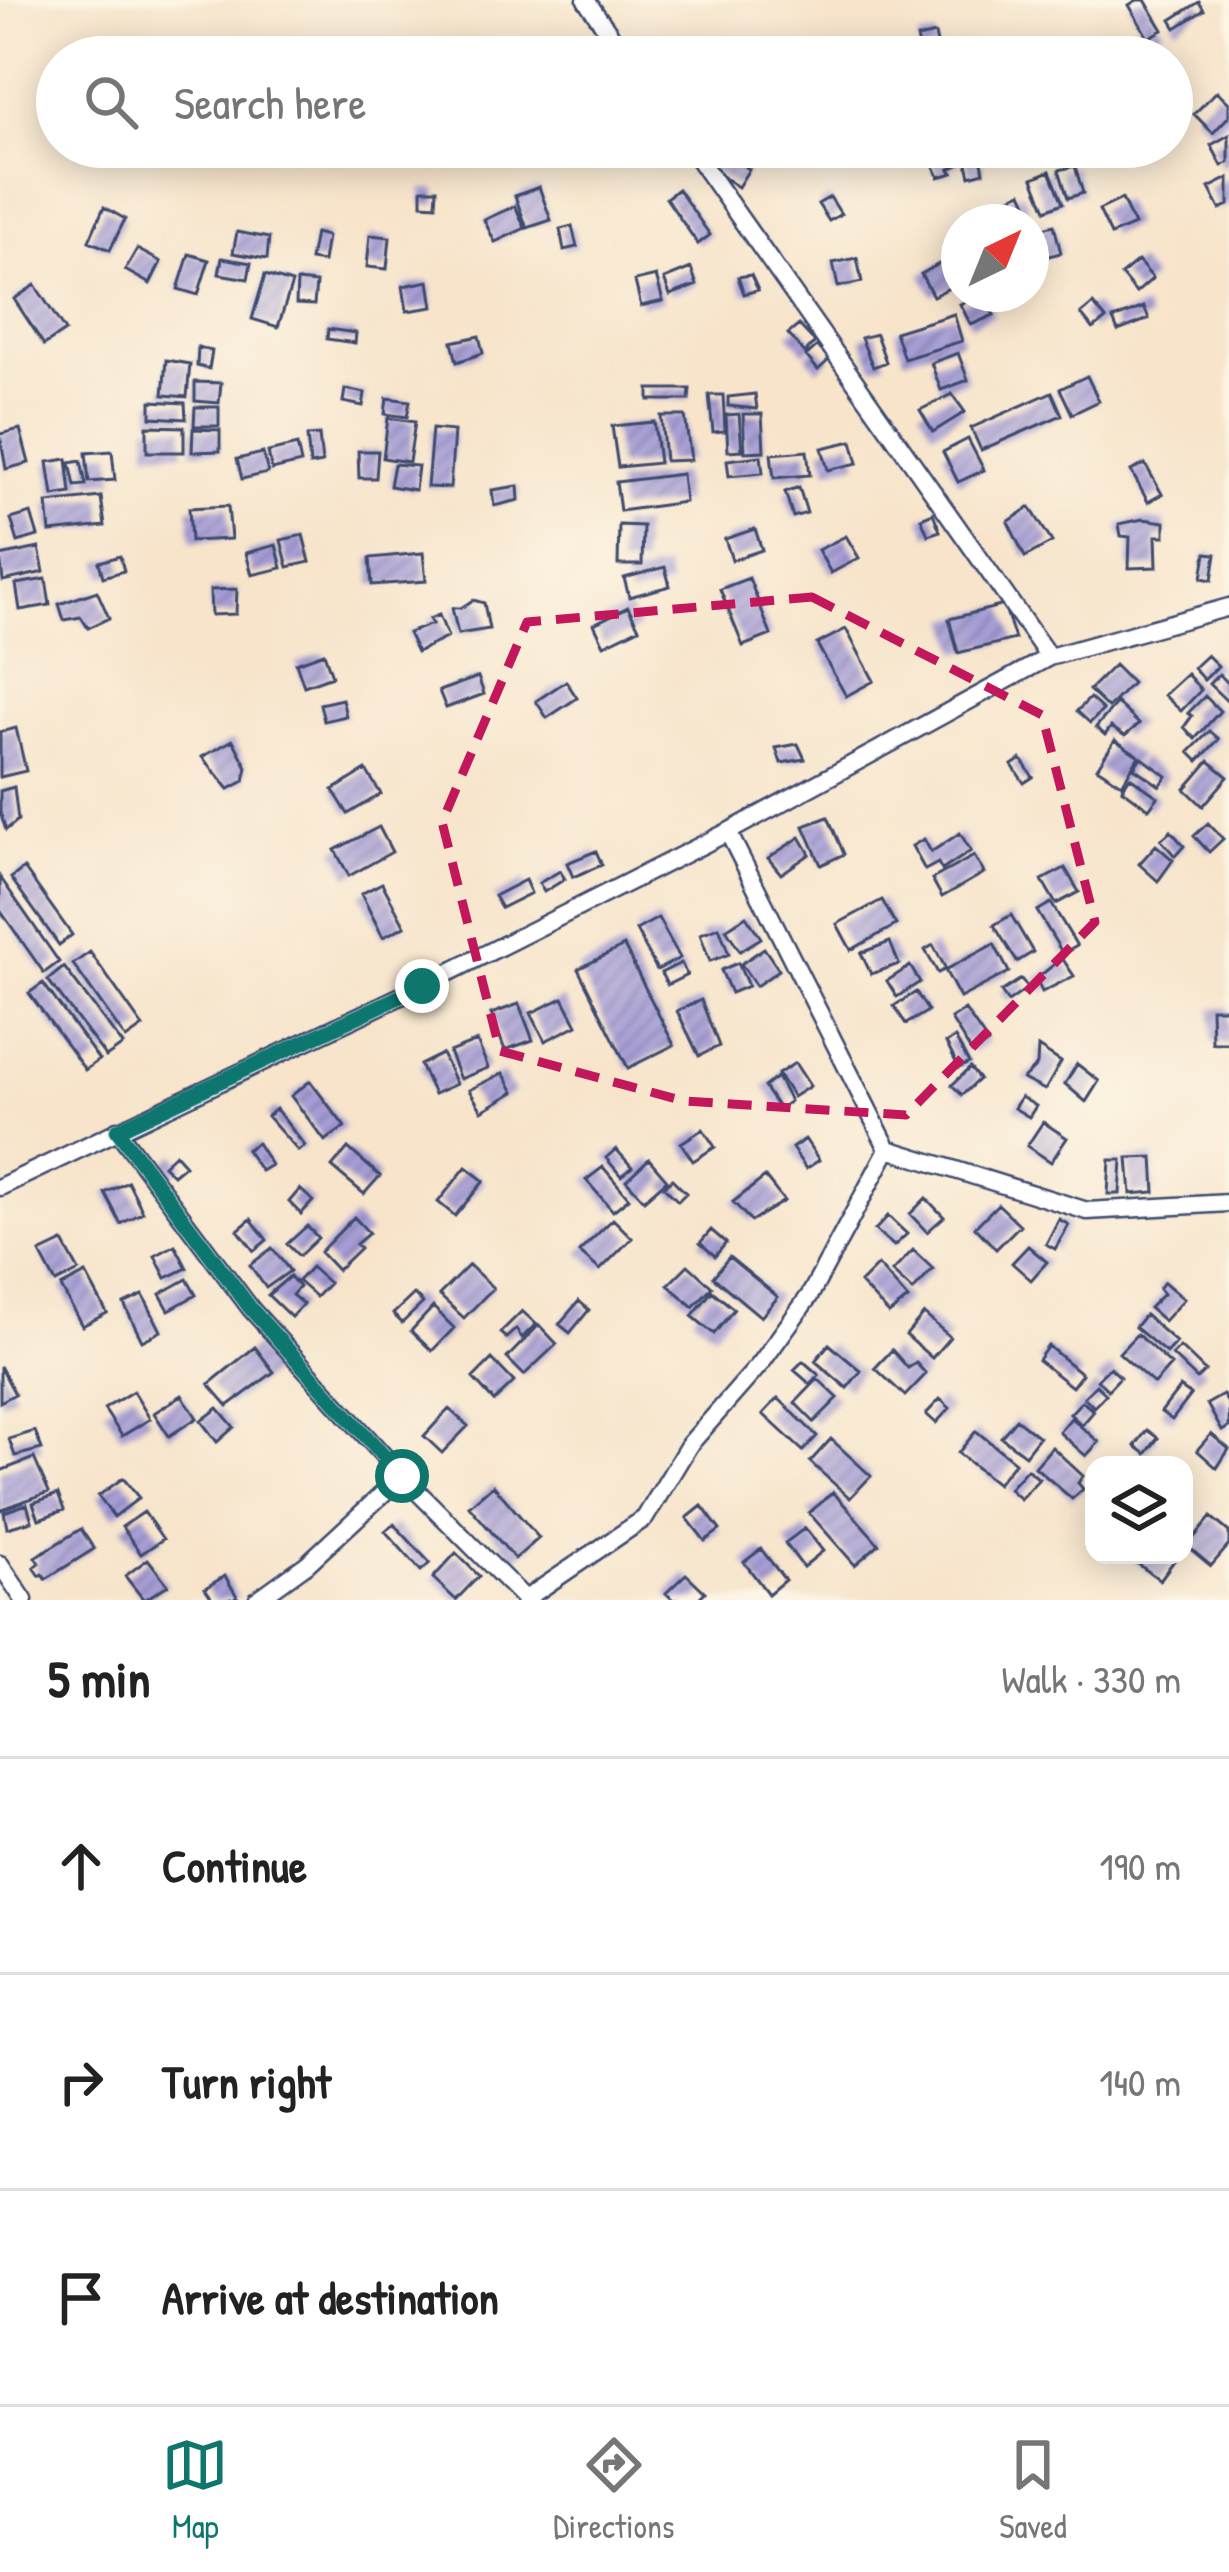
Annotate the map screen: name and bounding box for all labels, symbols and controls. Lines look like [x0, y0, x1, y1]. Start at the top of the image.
search box [36, 36, 1193, 168]
icon: search [78, 69, 144, 135]
text: Search here [174, 72, 366, 133]
north arrow [941, 204, 1049, 312]
route end [395, 959, 449, 1013]
route start [375, 1449, 429, 1503]
map controls [1085, 1456, 1193, 1564]
button: layers [1085, 1456, 1193, 1564]
text: 5 min [48, 1644, 150, 1713]
text: Walk · 330 m [1001, 1652, 1181, 1705]
icon: ahead [48, 1833, 114, 1899]
text: Continue [162, 1835, 307, 1896]
text: 190 m [1100, 1839, 1181, 1892]
icon: right [48, 2049, 114, 2115]
text: Turn right [162, 2051, 331, 2112]
text: 140 m [1099, 2055, 1181, 2108]
icon: arrive [48, 2265, 114, 2331]
text: Arrive at destination [162, 2267, 499, 2328]
tab: Map [162, 2432, 228, 2548]
tab: Directions [553, 2432, 675, 2548]
tab: Saved [999, 2432, 1067, 2548]

